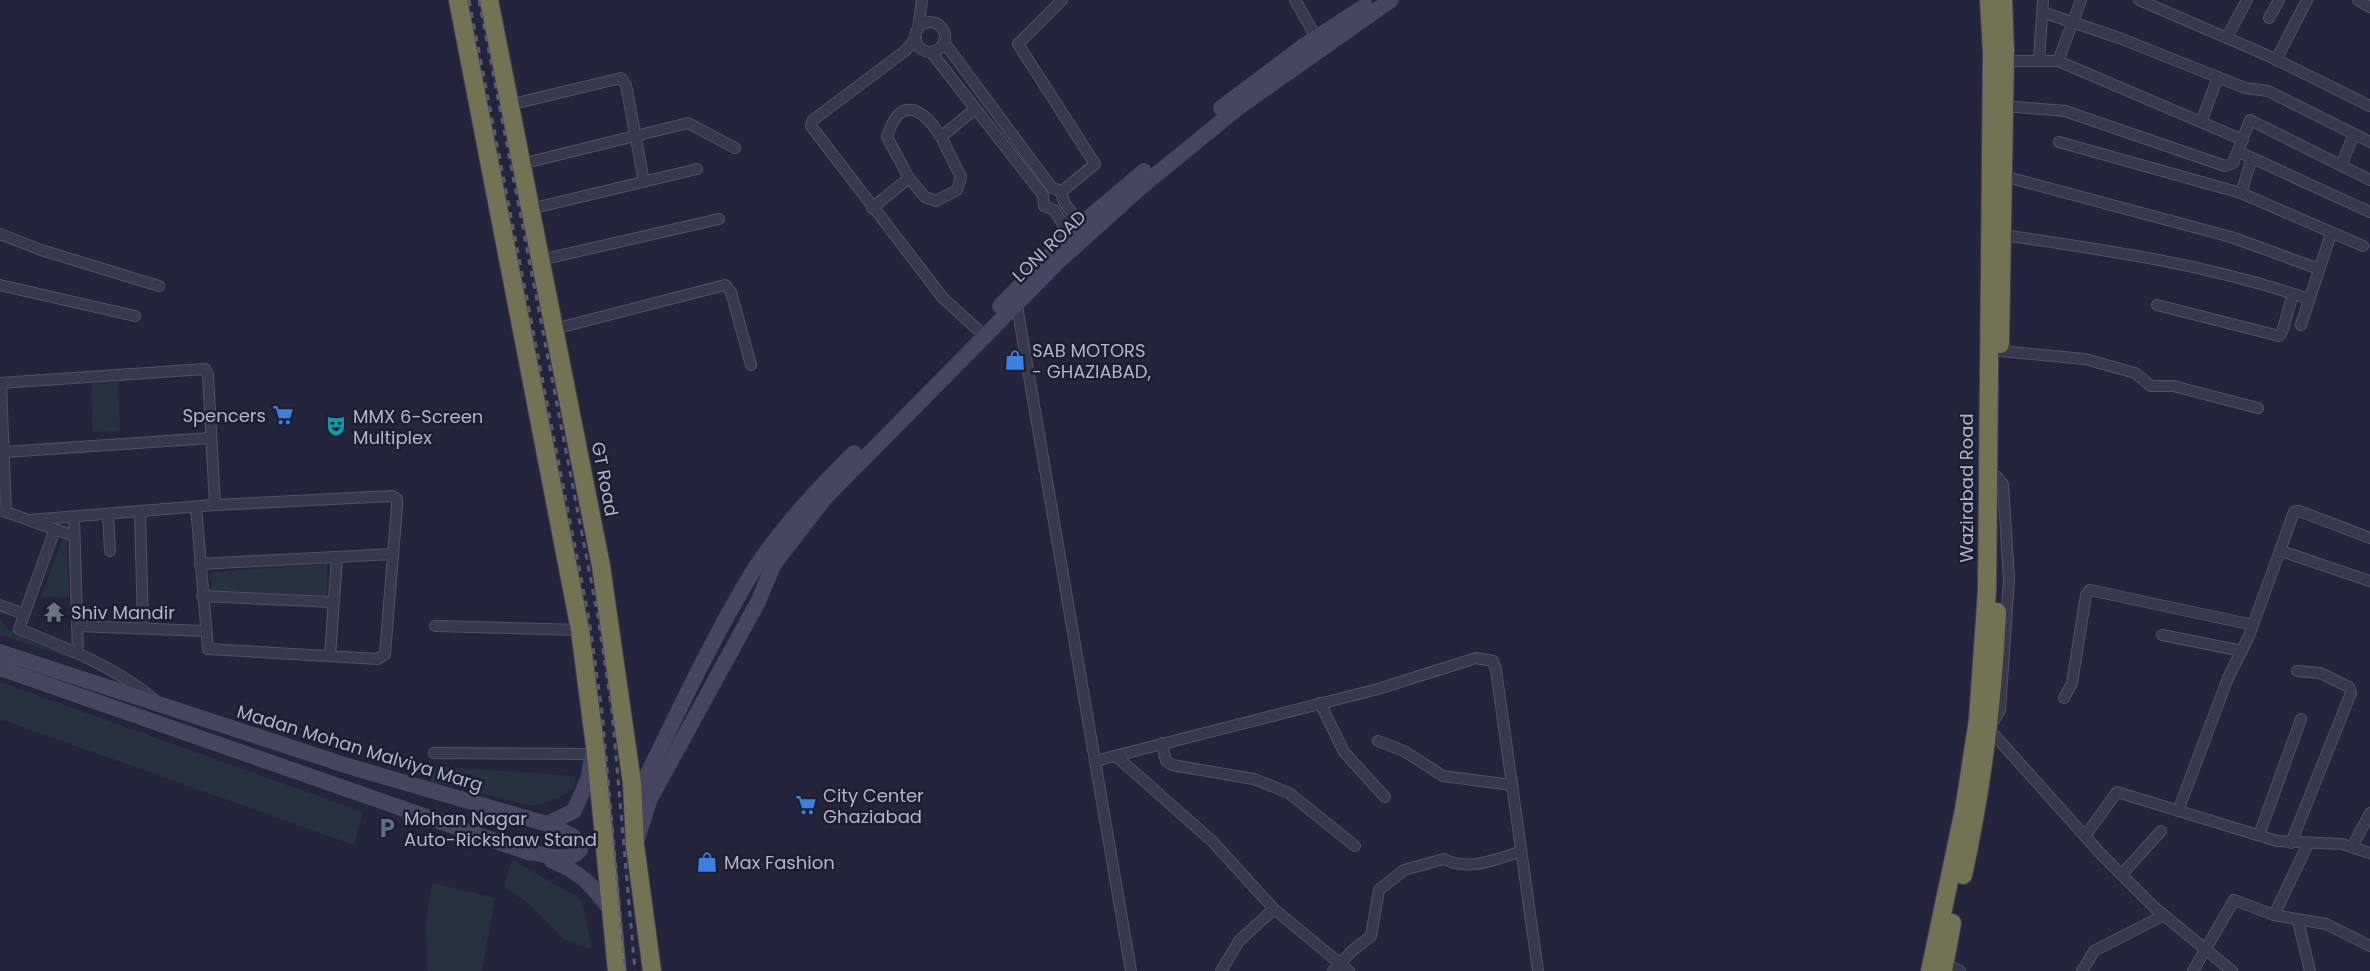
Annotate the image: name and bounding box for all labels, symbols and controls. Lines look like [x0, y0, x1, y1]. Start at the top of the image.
street label: LONI ROAD [1007, 204, 1091, 288]
place label: SAB MOTORS - GHAZIABAD, [1032, 338, 1152, 384]
shop icon: SAB MOTORS - GHAZIABAD, [1003, 348, 1027, 372]
place label: Spencers [182, 403, 266, 428]
supermarket icon: Spencers [271, 403, 295, 427]
place label: MMX 6-Screen Multiplex [353, 404, 483, 450]
street label: Wazirabad Road [1954, 413, 1979, 563]
theatre icon: MMX 6-Screen Multiplex [324, 414, 348, 438]
street label: GT Road [586, 440, 624, 518]
temple icon: Shiv Mandir [42, 600, 66, 624]
place label: Shiv Mandir [71, 600, 175, 625]
street label: Madan Mohan Malviya Marg [234, 699, 486, 797]
place label: City Center Ghaziabad [823, 783, 924, 829]
supermarket icon: City Center Ghaziabad [794, 793, 818, 817]
place label: Mohan Nagar Auto-Rickshaw Stand [404, 806, 597, 852]
parking icon: Mohan Nagar Auto-Rickshaw Stand [375, 816, 399, 840]
shop icon: Max Fashion [695, 850, 719, 874]
place label: Max Fashion [724, 850, 835, 875]

